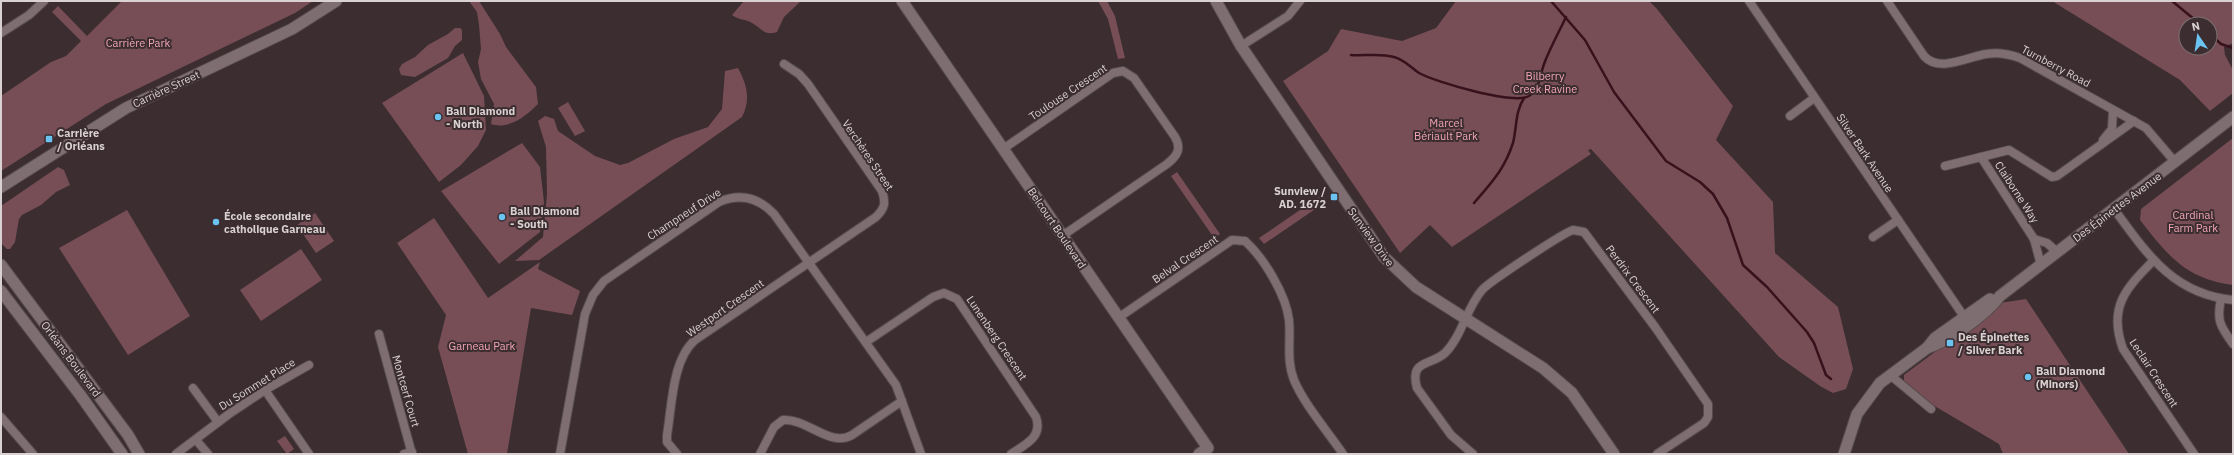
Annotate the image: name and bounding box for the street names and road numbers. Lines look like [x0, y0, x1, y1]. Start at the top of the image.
street label: Turnberry Road [2019, 42, 2093, 90]
street label: Toulouse Crescent [1026, 61, 1110, 123]
street label: Carrière Street [130, 67, 202, 111]
street label: Silver Bark Avenue [1833, 111, 1897, 195]
street label: Verchères Street [839, 117, 897, 193]
street label: Claiborne Way [1992, 158, 2042, 226]
street label: Des Épinettes Avenue [2070, 169, 2164, 245]
street label: Champneuf Drive [644, 185, 724, 243]
street label: Belcourt Boulevard [1025, 185, 1089, 271]
street label: Sunview Drive [1345, 205, 1397, 269]
street label: Belval Crescent [1149, 232, 1221, 286]
street label: Perdrix Crescent [1603, 242, 1663, 316]
street label: Westport Crescent [683, 276, 767, 340]
street label: Lunenberg Crescent [964, 293, 1030, 383]
street label: Orléans Boulevard [38, 318, 104, 400]
street label: Leclair Crescent [2127, 336, 2181, 410]
street label: Montcerf Court [389, 353, 423, 429]
street label: Du Sommet Place [216, 355, 298, 413]

